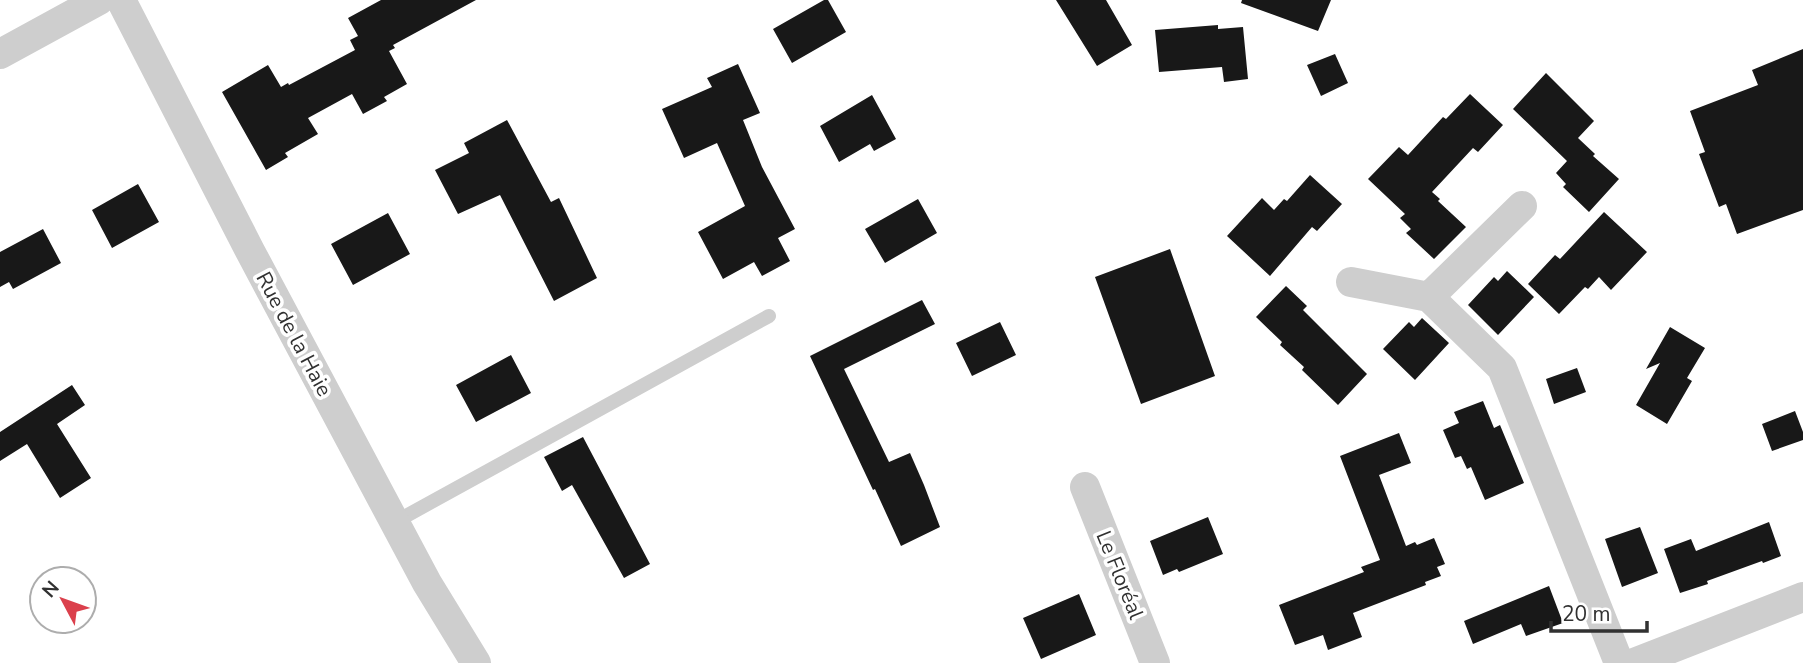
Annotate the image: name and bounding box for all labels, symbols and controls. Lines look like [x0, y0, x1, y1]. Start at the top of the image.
street label: Rue de la Haie [249, 267, 339, 401]
street label: Le Floréal [1090, 527, 1151, 624]
north arrow [28, 565, 98, 635]
text: N [36, 576, 65, 603]
scale bar [1551, 590, 1647, 634]
text: 20 m [1562, 600, 1611, 628]

